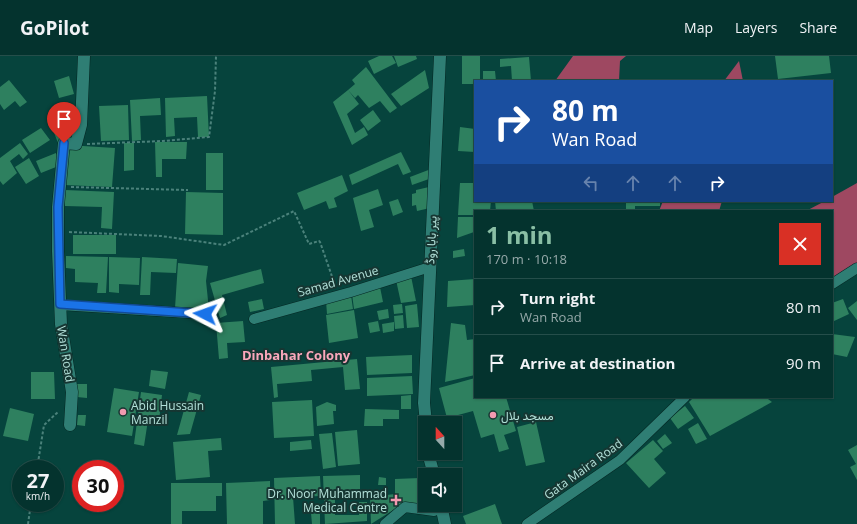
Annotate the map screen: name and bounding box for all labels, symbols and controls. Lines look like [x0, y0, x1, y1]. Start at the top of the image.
text: GoPilot [20, 15, 89, 41]
text: Map [684, 18, 713, 37]
text: Layers [735, 18, 777, 37]
text: Share [799, 18, 837, 37]
text: 80 m [552, 91, 619, 129]
icon: right [486, 96, 538, 148]
pin [47, 102, 81, 143]
icon: arrive [53, 108, 75, 130]
text: Wan Road [552, 127, 637, 151]
icon: left [580, 172, 602, 194]
icon: ahead [622, 172, 644, 194]
icon: ahead [664, 172, 686, 194]
icon: right [706, 172, 728, 194]
street label: پیر بابا روڈ [421, 216, 441, 264]
text: 1 min [486, 218, 553, 251]
button: close [779, 223, 821, 265]
text: 170 m · 10:18 [486, 250, 567, 268]
street label: Samad Avenue [296, 261, 381, 301]
text: Turn right [520, 288, 595, 308]
position arrow [184, 293, 226, 335]
icon: right [486, 296, 508, 318]
text: 80 m [786, 297, 821, 317]
text: Wan Road [520, 308, 582, 326]
street label: Wan Road [53, 325, 79, 383]
district label: Dinbahar Colony [242, 346, 351, 364]
icon: arrive [486, 352, 508, 374]
text: Arrive at destination [520, 353, 675, 373]
text: 90 m [786, 353, 821, 373]
place label: Abid Hussain Manzil [131, 397, 204, 428]
marker: Abid Hussain Manzil [118, 407, 128, 417]
place label: مسجد بلال [501, 407, 554, 424]
marker: مسجد بلال [488, 410, 498, 420]
north arrow [418, 416, 462, 460]
map controls [418, 416, 462, 512]
street label: Gata Maira Road [540, 435, 626, 503]
speed limit sign: 30 [72, 460, 124, 512]
text: 27 [27, 467, 49, 494]
button: sound [418, 468, 462, 512]
place label: Dr. Noor Muhammad Medical Centre [267, 485, 387, 516]
text: km/h [26, 489, 50, 503]
marker: Dr. Noor Muhammad Medical Centre [390, 494, 402, 506]

